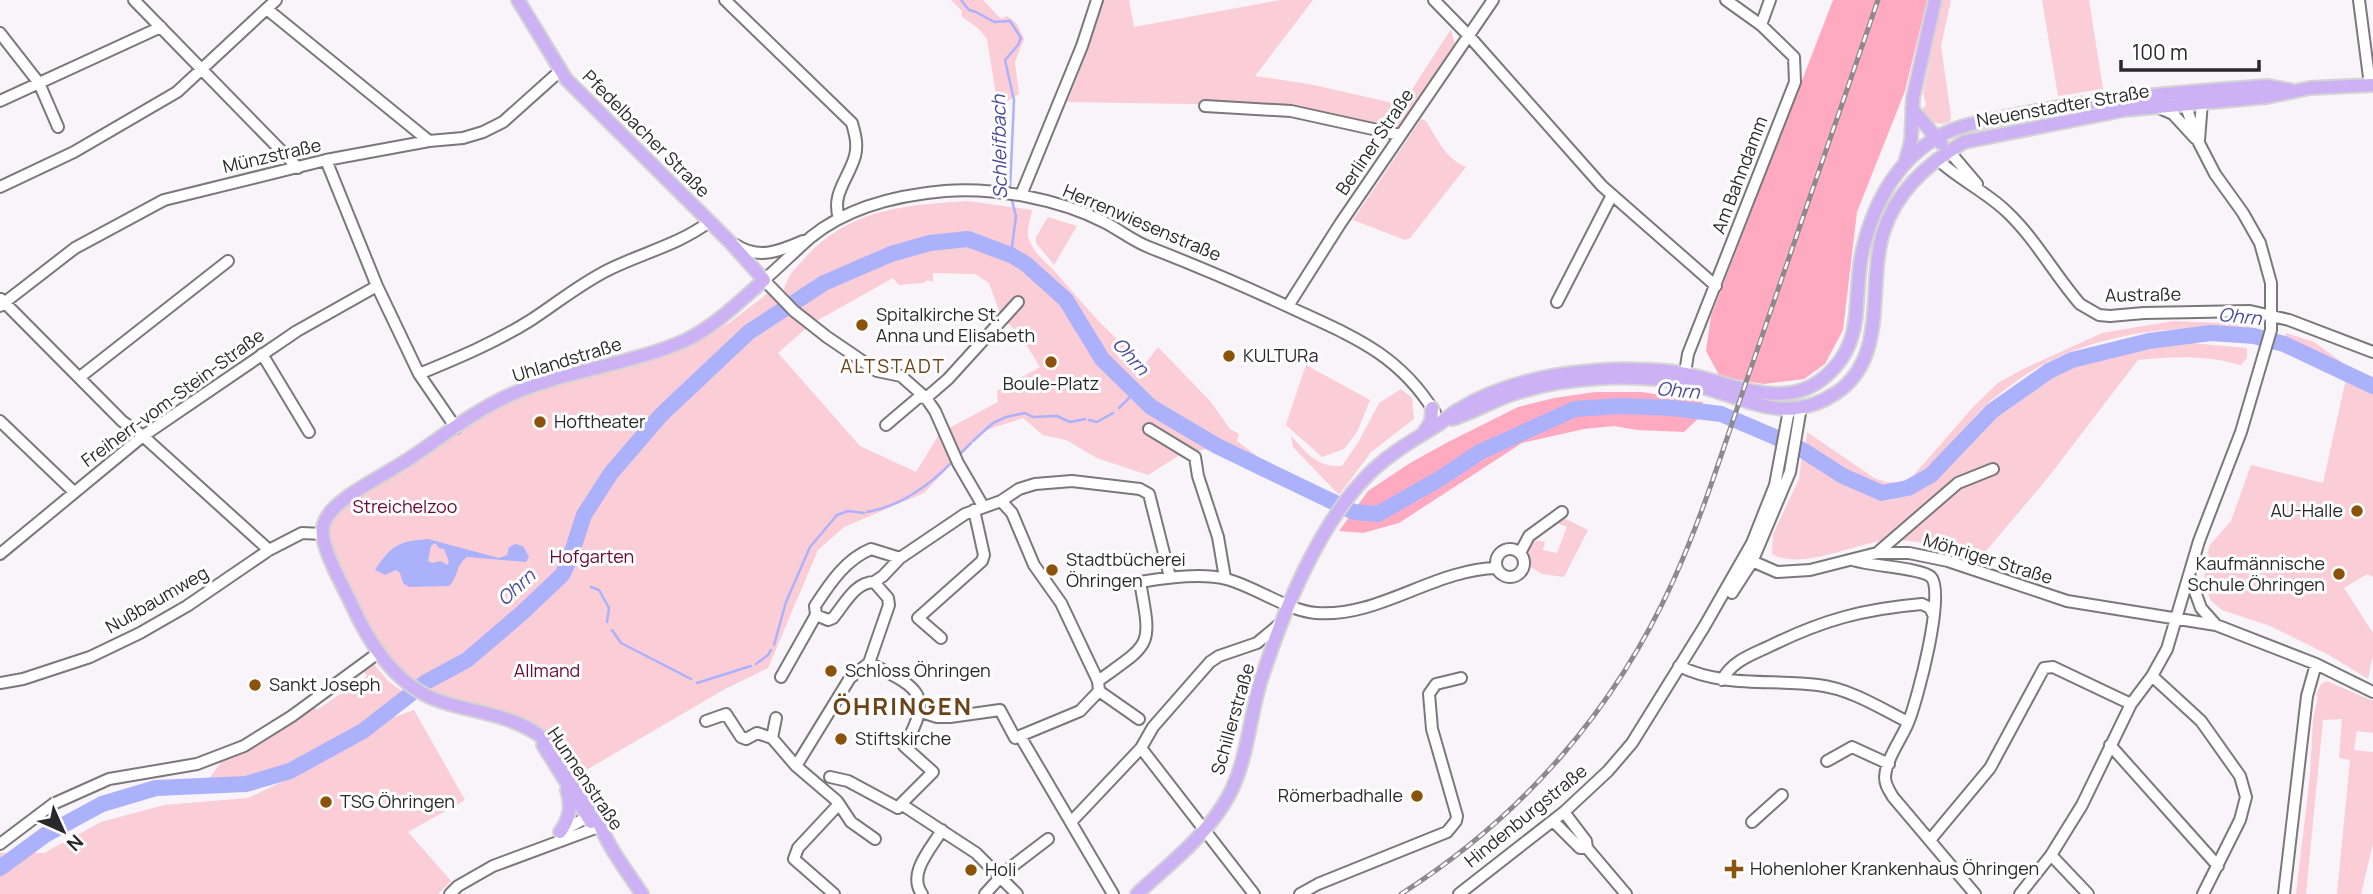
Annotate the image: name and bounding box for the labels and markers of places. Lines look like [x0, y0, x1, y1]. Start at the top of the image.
place label: Spitalkirche St. Anna und Elisabeth [876, 302, 1035, 347]
marker: Spitalkirche St. Anna und Elisabeth [854, 317, 870, 333]
place label: KULTURa [1243, 343, 1318, 367]
marker: KULTURa [1221, 348, 1237, 364]
marker: Boule-Platz [1043, 354, 1059, 370]
place label: Boule-Platz [1003, 371, 1099, 395]
place label: Hoftheater [554, 409, 646, 433]
marker: Hoftheater [532, 414, 548, 430]
place label: AU-Halle [2271, 498, 2343, 522]
marker: AU-Halle [2349, 503, 2365, 519]
place label: Stadtbücherei Öhringen [1066, 547, 1186, 592]
place label: Kaufmännische Schule Öhringen [2188, 551, 2325, 596]
marker: Stadtbücherei Öhringen [1044, 562, 1060, 578]
marker: Kaufmännische Schule Öhringen [2331, 566, 2347, 582]
place label: Schloss Öhringen [845, 658, 991, 682]
marker: Schloss Öhringen [823, 663, 839, 679]
place label: Sankt Joseph [269, 672, 380, 696]
marker: Sankt Joseph [247, 677, 263, 693]
place label: Stiftskirche [855, 726, 951, 750]
marker: Stiftskirche [833, 731, 849, 747]
place label: Römerbadhalle [1278, 783, 1403, 807]
marker: Römerbadhalle [1409, 788, 1425, 804]
place label: TSG Öhringen [340, 789, 455, 813]
marker: TSG Öhringen [318, 794, 334, 810]
place label: Hohenloher Krankenhaus Öhringen [1750, 856, 2039, 880]
place label: Holi [985, 857, 1016, 881]
marker: Hohenloher Krankenhaus Öhringen [1724, 859, 1744, 879]
marker: Holi [963, 862, 979, 878]

